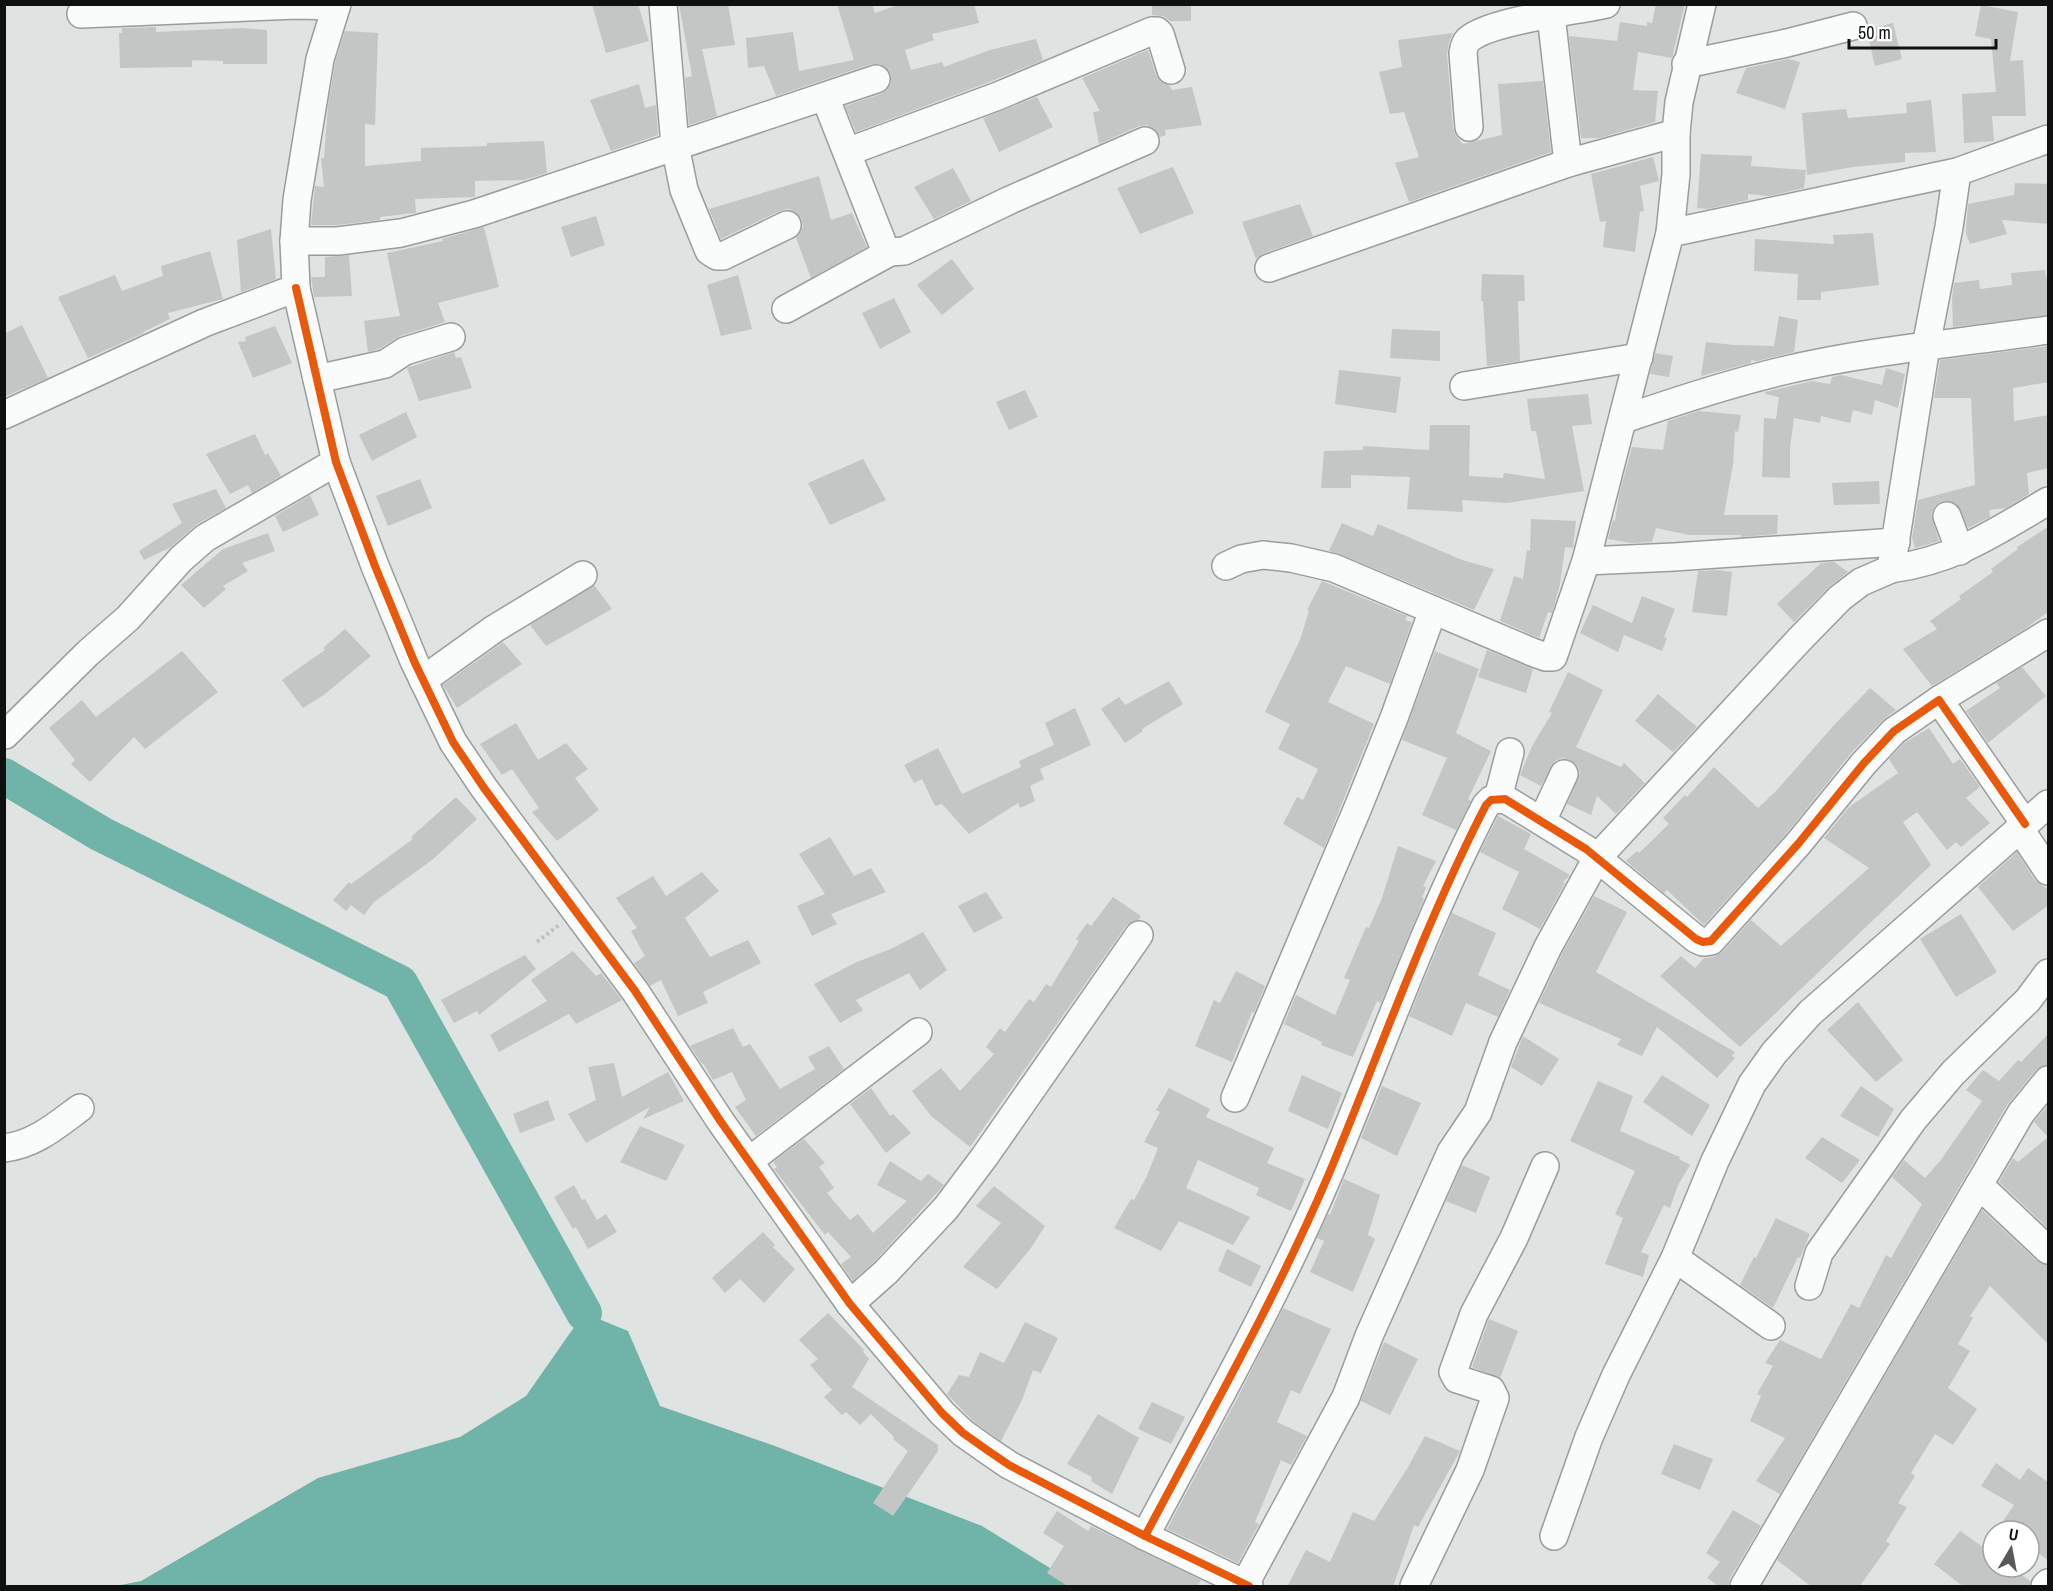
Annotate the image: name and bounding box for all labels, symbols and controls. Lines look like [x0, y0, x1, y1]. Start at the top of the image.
scale bar [1849, 12, 1996, 50]
text: 50 m [1858, 20, 1891, 45]
north arrow [1981, 1519, 2041, 1579]
text: U [2007, 1523, 2020, 1546]

